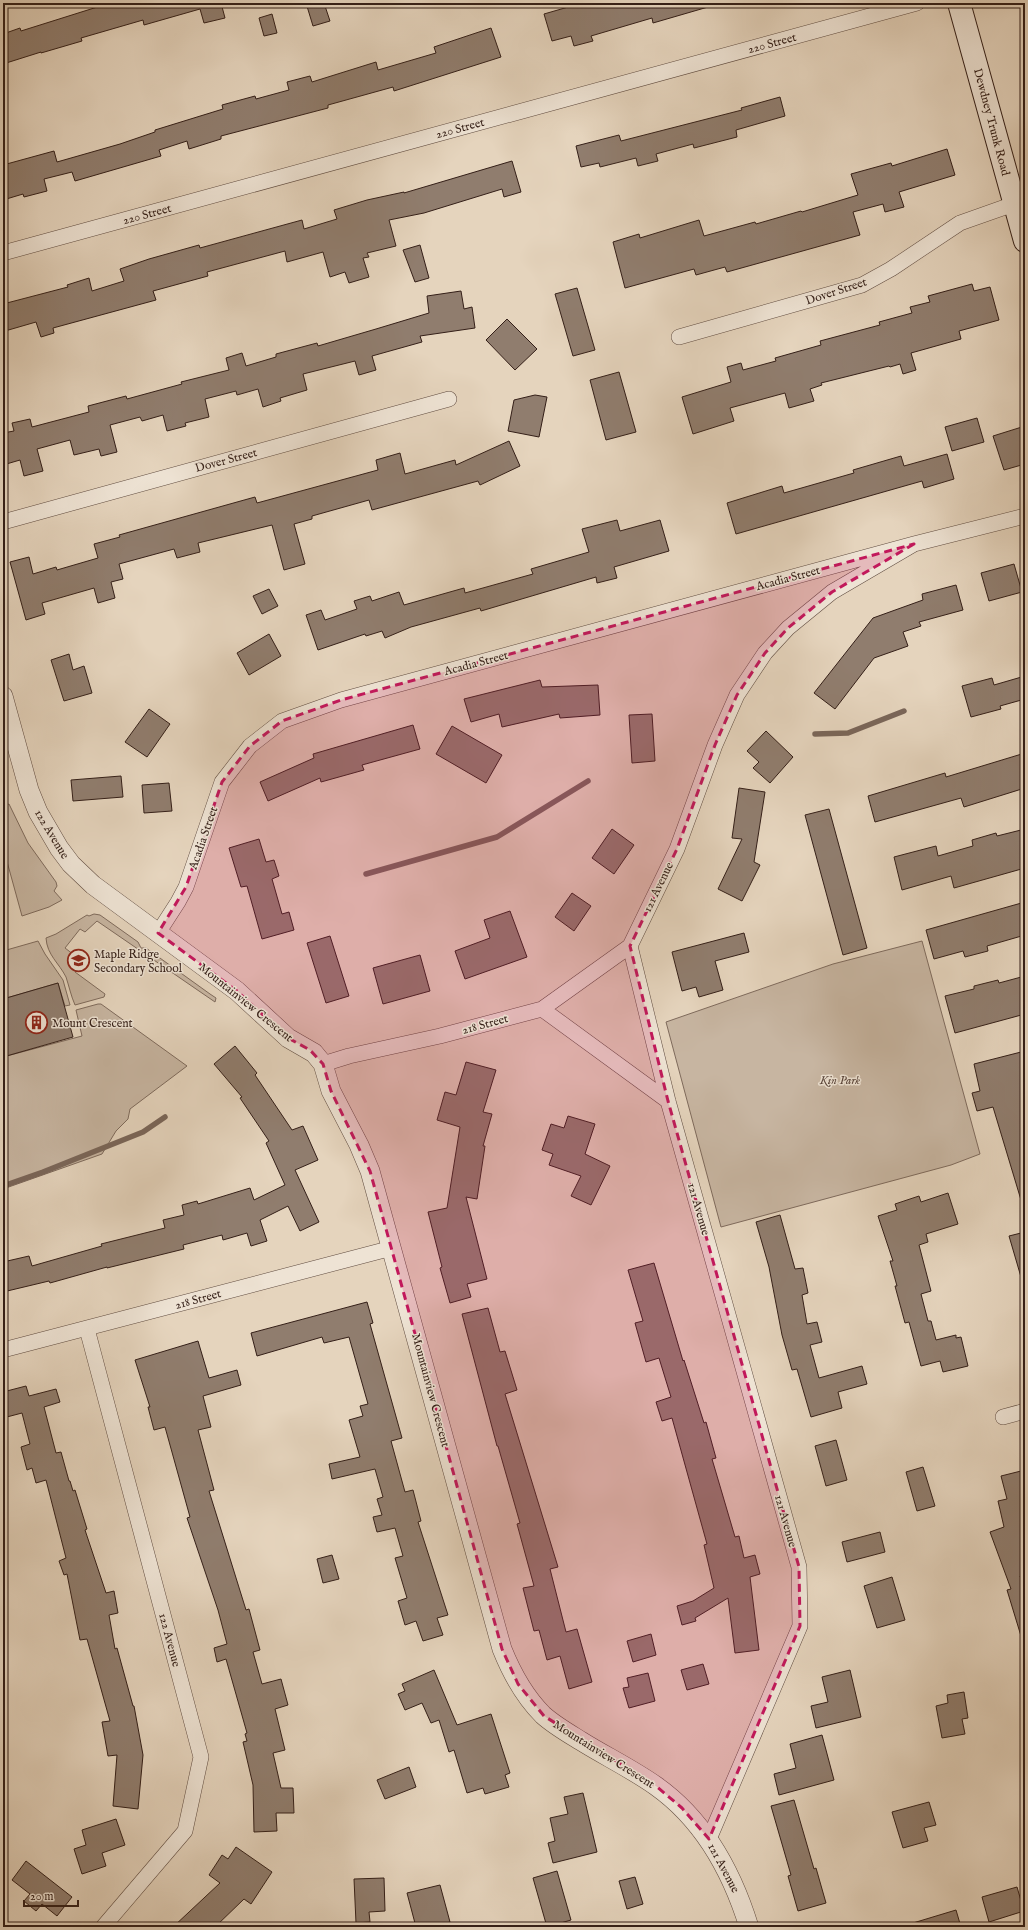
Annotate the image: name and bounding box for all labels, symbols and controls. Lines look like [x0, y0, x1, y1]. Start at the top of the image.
street label: 220 Street [746, 30, 798, 57]
street label: Dewdney Trunk Road [970, 67, 1013, 178]
street label: 220 Street [434, 115, 486, 142]
street label: 220 Street [121, 201, 173, 228]
street label: Dover Street [804, 275, 869, 308]
street label: Dover Street [193, 445, 259, 476]
street label: Acadia Street [754, 563, 822, 594]
street label: Acadia Street [442, 648, 510, 679]
street label: Acadia Street [185, 805, 221, 873]
street label: 122 Avenue [31, 807, 72, 862]
street label: 121 Avenue [640, 859, 677, 915]
place label: Maple Ridge Secondary School [94, 947, 183, 976]
school or university icon: Maple Ridge Secondary School [66, 948, 92, 974]
street label: Mountainview Crescent [195, 960, 296, 1045]
building icon: Mount Crescent [23, 1010, 49, 1036]
street label: 218 Street [460, 1011, 510, 1038]
place label: Mount Crescent [52, 1016, 133, 1031]
park label: Kin Park [819, 1073, 860, 1088]
street label: 121 Avenue [684, 1181, 713, 1238]
street label: 218 Street [173, 1286, 223, 1313]
street label: Mountainview Crescent [408, 1332, 453, 1449]
street label: 121 Avenue [771, 1493, 800, 1550]
street label: 122 Avenue [155, 1612, 184, 1669]
street label: Mountainview Crescent [550, 1717, 657, 1792]
street label: 121 Avenue [704, 1841, 743, 1896]
scale bar [24, 1882, 78, 1908]
text: 20 m [30, 1889, 53, 1904]

